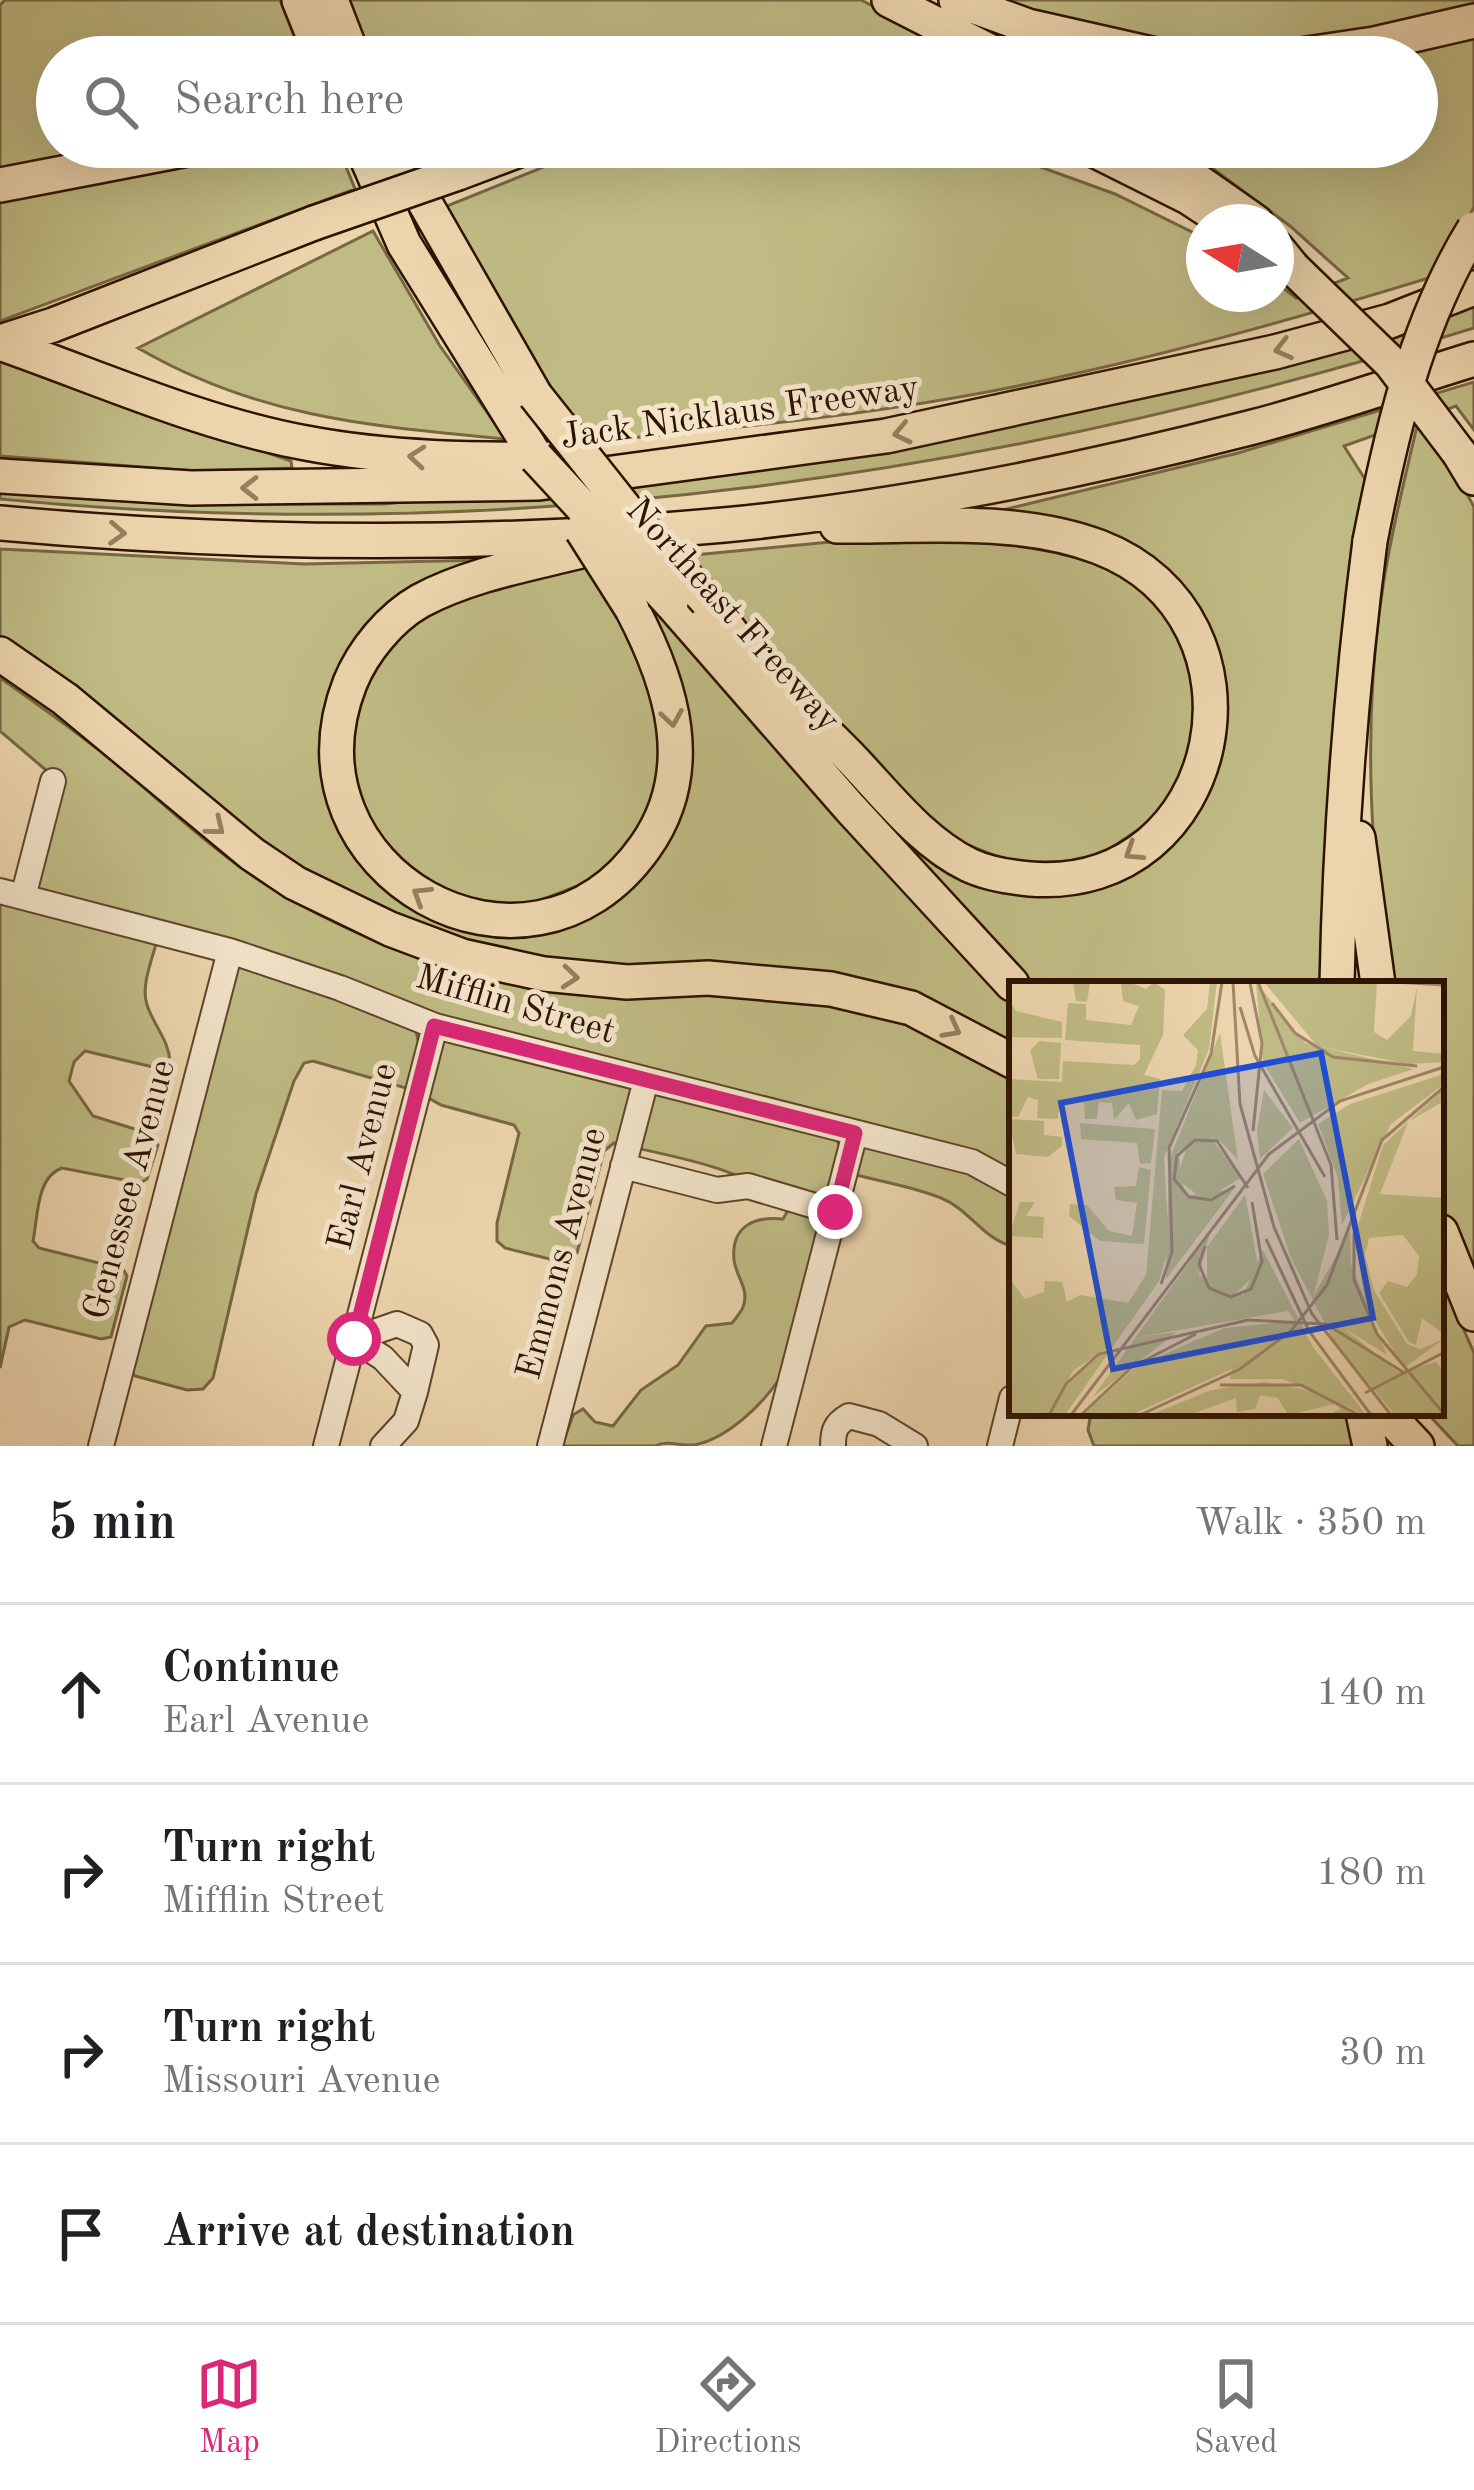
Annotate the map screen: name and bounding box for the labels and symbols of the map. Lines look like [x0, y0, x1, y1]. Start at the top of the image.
north arrow [1186, 204, 1294, 312]
one-way arrow [1273, 335, 1293, 360]
street label: Jack Nicklaus Freeway [559, 371, 921, 457]
one-way arrow [892, 419, 912, 444]
one-way arrow [407, 444, 426, 470]
one-way arrow [240, 475, 258, 501]
street label: Northeast Freeway [618, 492, 846, 740]
one-way arrow [108, 520, 127, 546]
one-way arrow [658, 708, 684, 727]
one-way arrow [202, 812, 224, 834]
one-way arrow [1124, 838, 1146, 860]
one-way arrow [413, 887, 434, 910]
street label: Mifflin Street [411, 960, 619, 1052]
one-way arrow [561, 964, 580, 989]
inset map [1009, 981, 1444, 1416]
one-way arrow [939, 1015, 961, 1038]
street label: Genessee Avenue [79, 1056, 183, 1324]
street label: Earl Avenue [323, 1060, 405, 1254]
street label: Emmons Avenue [512, 1124, 614, 1384]
route end [808, 1185, 862, 1239]
route start [327, 1312, 381, 1366]

